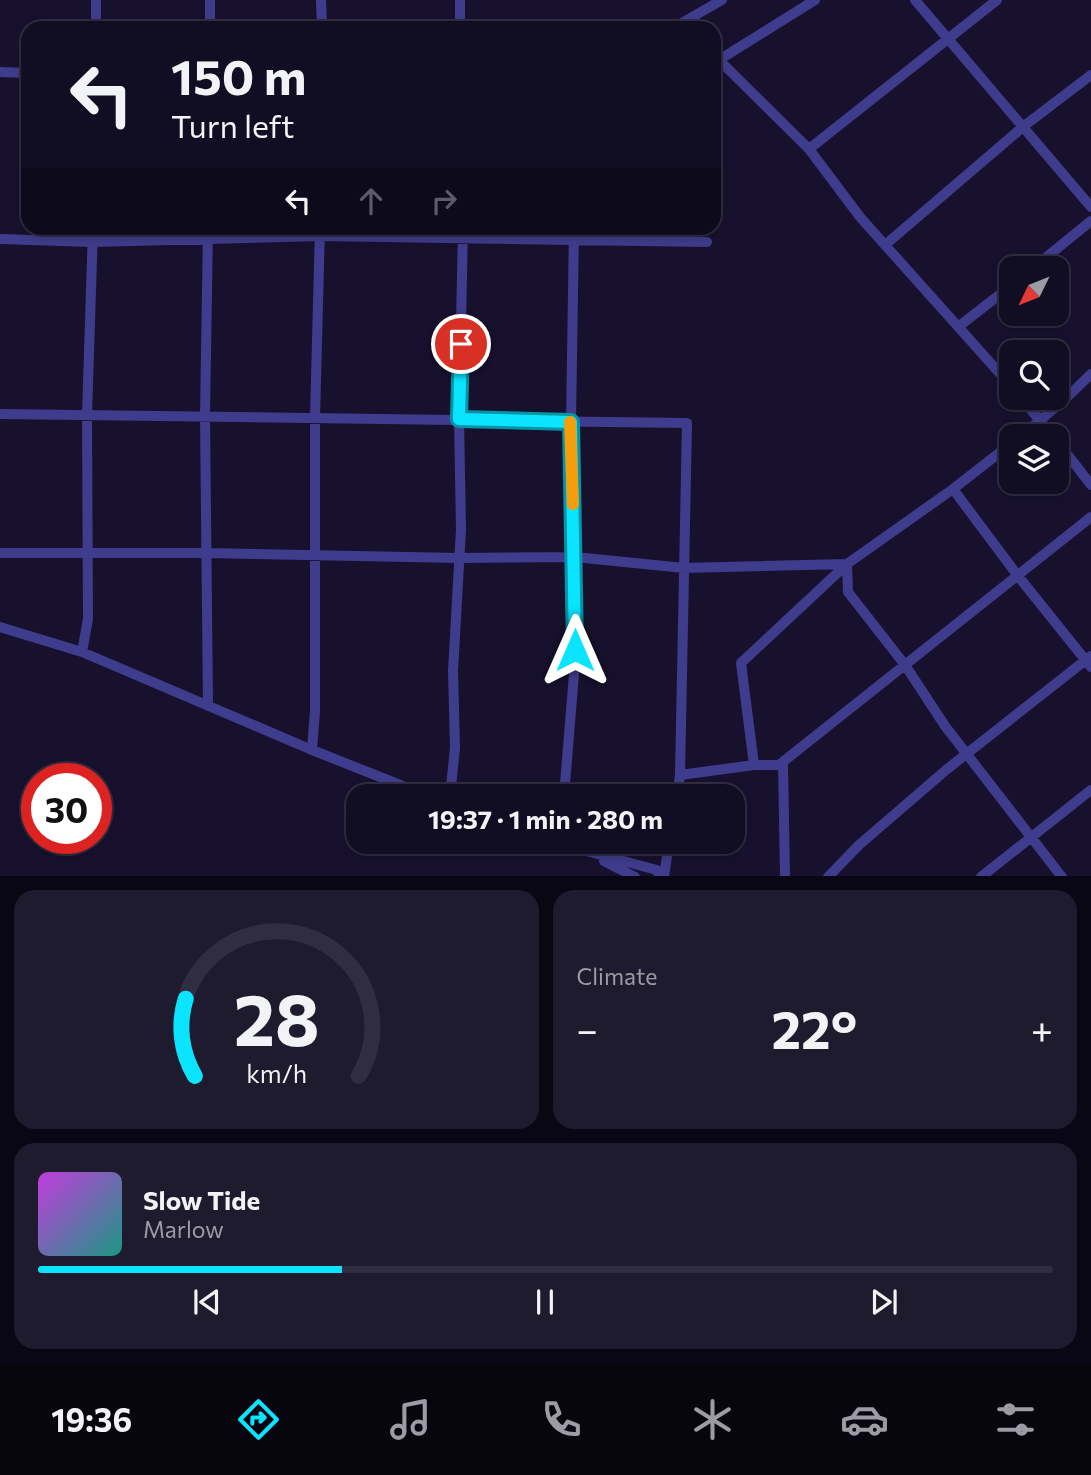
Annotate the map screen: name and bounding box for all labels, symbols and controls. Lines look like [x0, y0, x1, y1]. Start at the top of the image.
text: 150 m [171, 45, 306, 105]
icon: left [56, 49, 147, 140]
text: Turn left [171, 105, 295, 145]
icon: left [279, 182, 317, 220]
icon: ahead [352, 182, 390, 220]
icon: right [425, 182, 463, 220]
north arrow [999, 256, 1069, 326]
map controls [999, 256, 1069, 494]
pin [431, 314, 491, 374]
icon: arrive [442, 325, 480, 363]
button: search [999, 340, 1069, 410]
button: layers [999, 424, 1069, 494]
position arrow [538, 613, 612, 687]
speed limit sign: 30 [21, 763, 112, 854]
text: 19:37 · 1 min · 280 m [428, 803, 663, 834]
text: Climate [577, 962, 658, 990]
text: 28 [233, 972, 319, 1061]
text: 22° [772, 996, 857, 1060]
text: − [577, 1005, 598, 1052]
text: + [1031, 1005, 1053, 1052]
text: km/h [246, 1057, 307, 1087]
text: Slow Tide [143, 1184, 260, 1215]
text: Marlow [143, 1215, 224, 1243]
icon: previous [188, 1283, 226, 1321]
icon: pause [526, 1283, 564, 1321]
icon: next [865, 1283, 903, 1321]
icon: directions [234, 1395, 283, 1444]
icon: music [386, 1395, 435, 1444]
icon: phone [537, 1395, 586, 1444]
icon: climate [688, 1395, 737, 1444]
icon: car [840, 1395, 889, 1444]
icon: filters [991, 1395, 1040, 1444]
text: 19:36 [51, 1399, 132, 1439]

